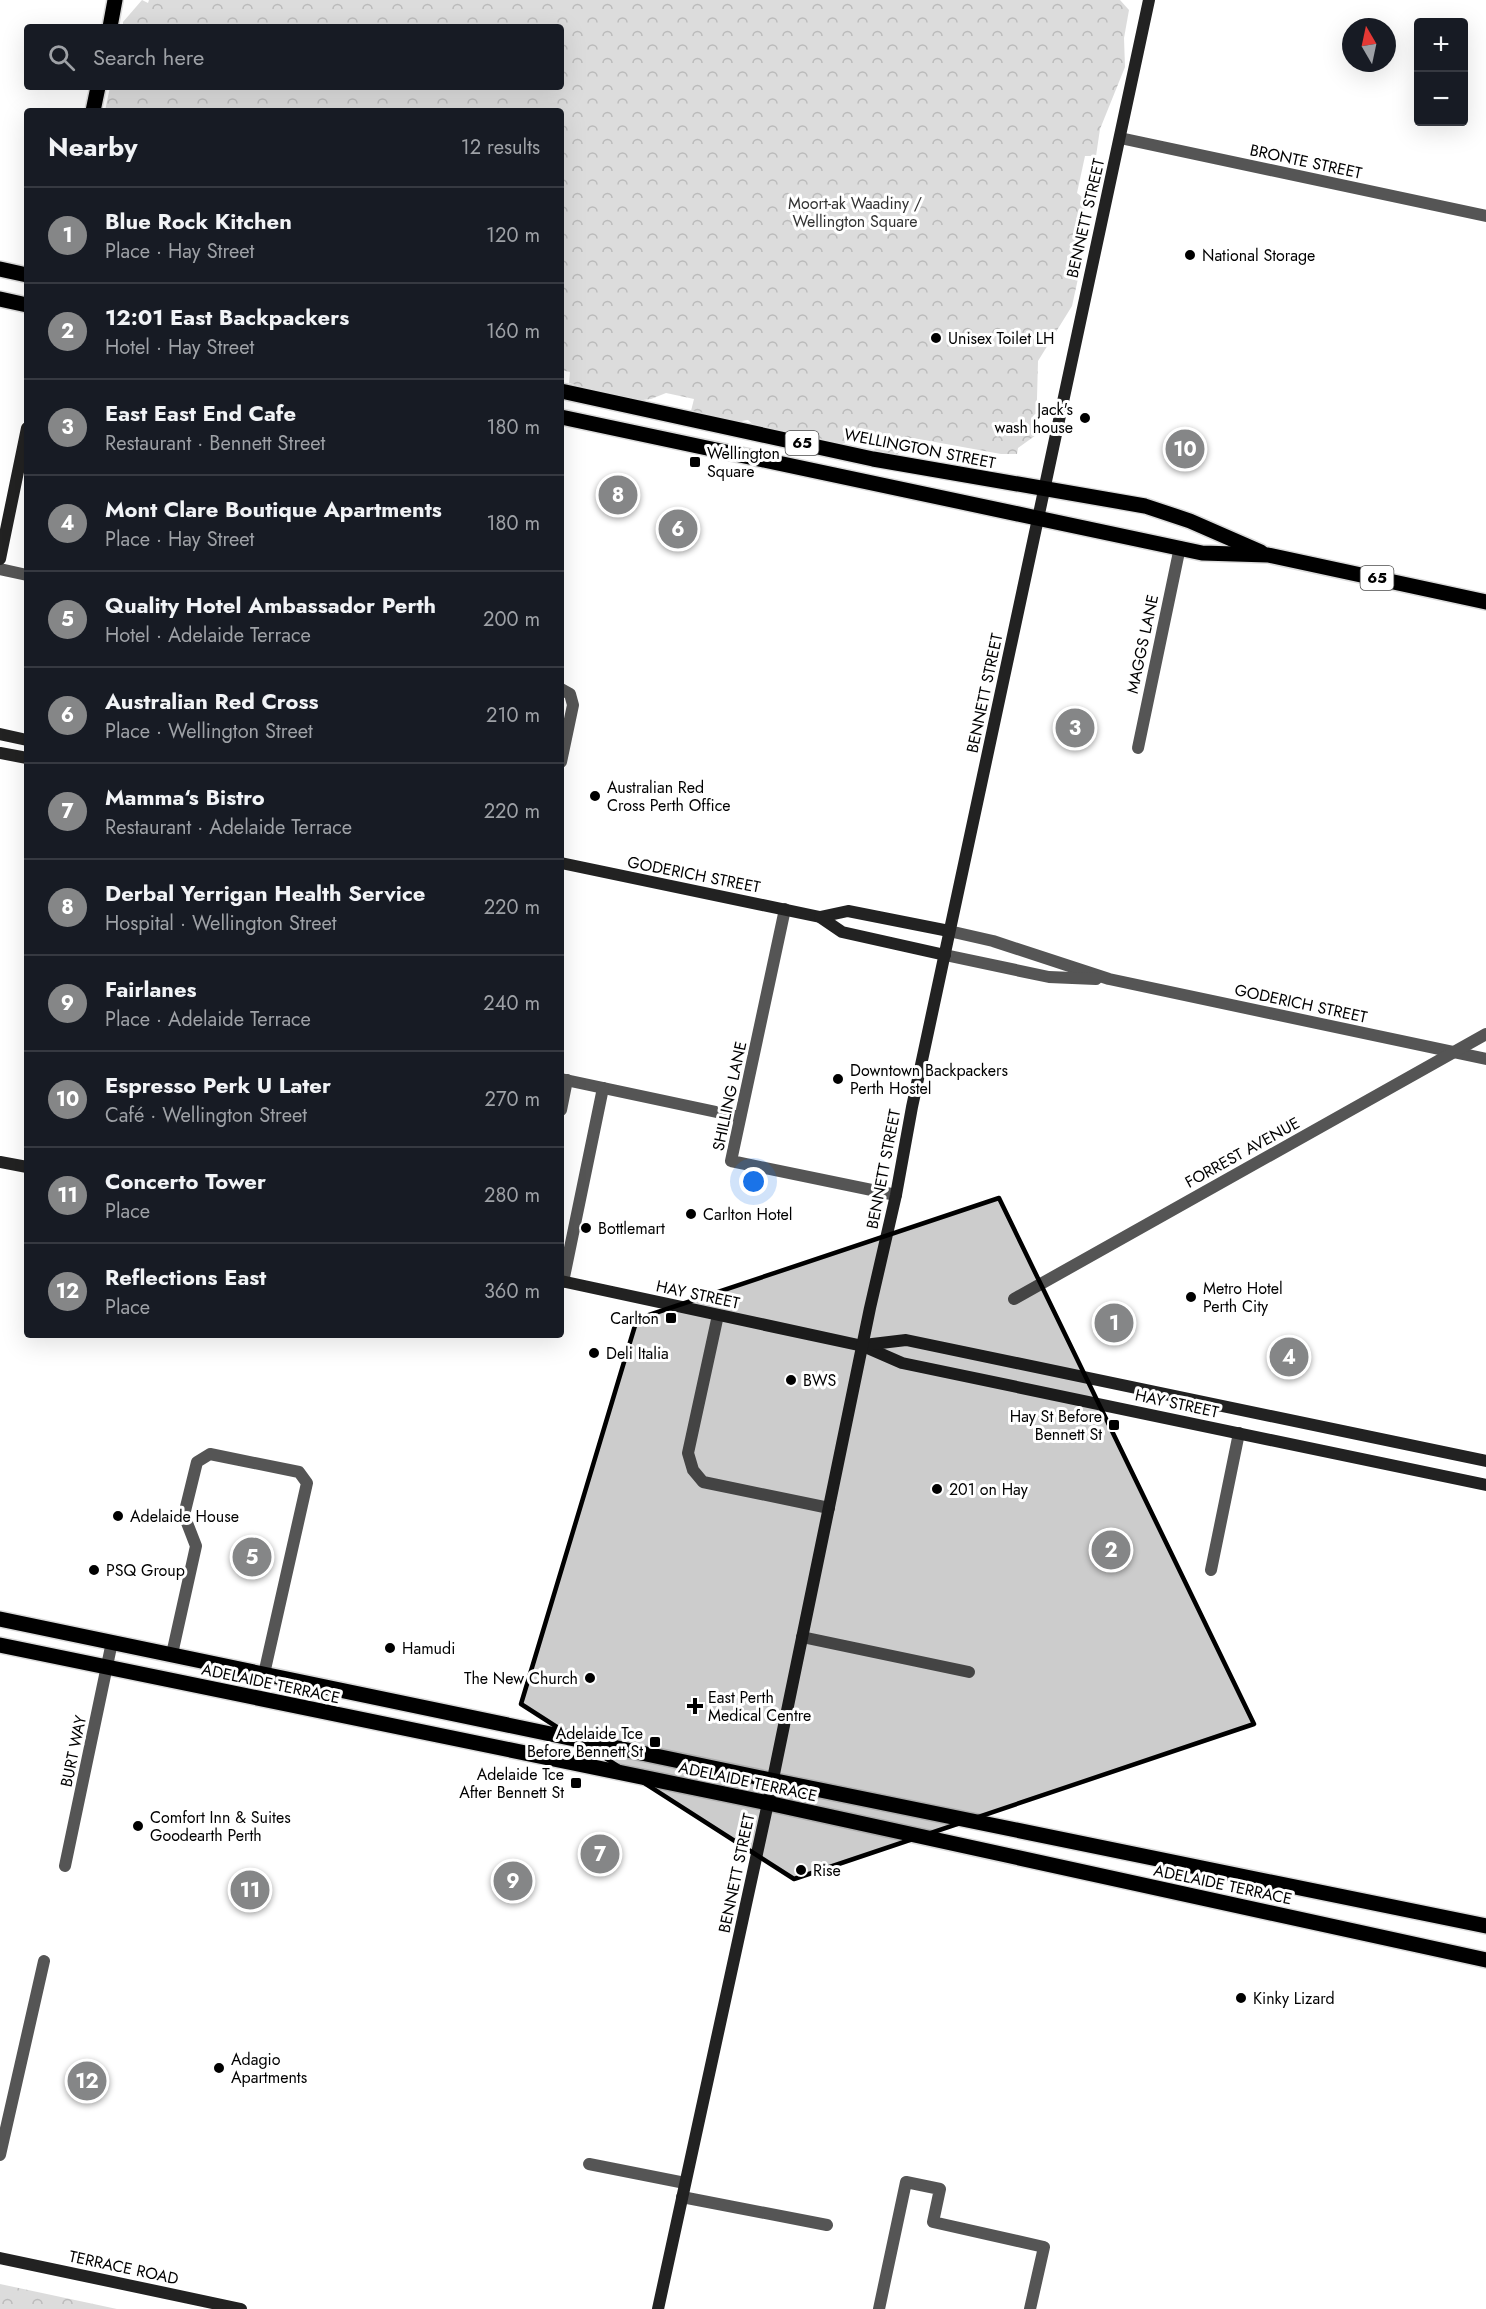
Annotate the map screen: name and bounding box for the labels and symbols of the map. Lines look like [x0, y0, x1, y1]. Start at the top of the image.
north arrow [1342, 18, 1396, 72]
street label: BRONTE STREET [1248, 138, 1365, 185]
street label: BENNETT STREET [1061, 156, 1111, 280]
park label: Moort-ak Waadiny / Wellington Square [788, 192, 922, 233]
place label: National Storage [1202, 244, 1315, 267]
marker: National Storage [1183, 248, 1197, 262]
place label: Unisex Toilet LH [948, 327, 1054, 350]
marker: Unisex Toilet LH [929, 331, 943, 345]
place label: Jack's wash house [995, 398, 1073, 439]
marker: Jack's wash house [1078, 411, 1092, 425]
street label: WELLINGTON STREET [842, 423, 998, 475]
pin: 10 [1166, 426, 1204, 472]
road number: 65 [786, 431, 818, 455]
place label: Wellington Square [707, 442, 780, 483]
marker: Wellington Square [688, 455, 702, 469]
pin: 8 [598, 472, 638, 518]
pin: 6 [658, 506, 698, 552]
road number: 65 [1360, 566, 1394, 590]
street label: MAGGS LANE [1121, 592, 1164, 696]
street label: BENNETT STREET [961, 631, 1009, 755]
pin: 3 [1056, 706, 1094, 750]
place label: Australian Red Cross Perth Office [607, 776, 731, 817]
marker: Australian Red Cross Perth Office [588, 789, 602, 803]
street label: GODERICH STREET [625, 850, 763, 899]
street label: GODERICH STREET [1232, 978, 1370, 1029]
street label: SHILLING LANE [707, 1039, 752, 1153]
place label: Downtown Backpackers Perth Hostel [850, 1059, 1008, 1100]
marker: Downtown Backpackers Perth Hostel [831, 1072, 845, 1086]
street label: BENNETT STREET [861, 1107, 906, 1231]
street label: FORREST AVENUE [1181, 1111, 1304, 1194]
your location [739, 1167, 768, 1196]
place label: Carlton Hotel [703, 1203, 793, 1226]
marker: Carlton Hotel [684, 1207, 698, 1221]
place label: Bottlemart [598, 1217, 665, 1240]
marker: Bottlemart [579, 1221, 593, 1235]
street label: HAY STREET [654, 1274, 742, 1315]
place label: Metro Hotel Perth City [1203, 1277, 1283, 1318]
marker: Metro Hotel Perth City [1184, 1290, 1198, 1304]
pin: 1 [1094, 1300, 1134, 1346]
place label: Carlton [610, 1307, 659, 1330]
marker: Carlton [664, 1311, 678, 1325]
pin: 4 [1270, 1334, 1308, 1380]
place label: Deli Italia [606, 1342, 669, 1365]
marker: Deli Italia [587, 1346, 601, 1360]
place label: BWS [803, 1369, 837, 1392]
marker: BWS [784, 1373, 798, 1387]
street label: HAY STREET [1133, 1383, 1221, 1424]
place label: Hay St Before Bennett St [1010, 1405, 1102, 1446]
marker: Hay St Before Bennett St [1107, 1418, 1121, 1432]
place label: 201 on Hay [949, 1478, 1029, 1501]
marker: 201 on Hay [930, 1482, 944, 1496]
place label: Adelaide House [130, 1505, 239, 1528]
marker: Adelaide House [111, 1509, 125, 1523]
pin: 2 [1092, 1528, 1130, 1572]
pin: 5 [232, 1534, 272, 1580]
place label: PSQ Group [106, 1559, 185, 1582]
marker: PSQ Group [87, 1563, 101, 1577]
place label: Hamudi [402, 1637, 455, 1660]
marker: Hamudi [383, 1641, 397, 1655]
street label: ADELAIDE TERRACE [200, 1658, 342, 1709]
place label: The New Church [464, 1667, 578, 1690]
marker: The New Church [583, 1671, 597, 1685]
place label: East Perth Medical Centre [708, 1686, 811, 1727]
marker: East Perth Medical Centre [686, 1697, 704, 1715]
street label: BURT WAY [55, 1713, 92, 1789]
place label: Adelaide Tce Before Bennett St [527, 1722, 643, 1763]
marker: Adelaide Tce Before Bennett St [648, 1735, 662, 1749]
street label: ADELAIDE TERRACE [677, 1756, 819, 1807]
place label: Adelaide Tce After Bennett St [459, 1763, 564, 1804]
marker: Adelaide Tce After Bennett St [569, 1776, 583, 1790]
place label: Comfort Inn & Suites Goodearth Perth [150, 1806, 291, 1847]
street label: BENNETT STREET [713, 1811, 761, 1935]
marker: Comfort Inn & Suites Goodearth Perth [131, 1819, 145, 1833]
pin: 7 [580, 1832, 620, 1876]
pin: 9 [494, 1858, 532, 1904]
place label: Rise [813, 1859, 841, 1882]
street label: ADELAIDE TERRACE [1152, 1859, 1294, 1910]
marker: Rise [794, 1863, 808, 1877]
pin: 11 [230, 1868, 270, 1912]
place label: Kinky Lizard [1253, 1987, 1335, 2010]
marker: Kinky Lizard [1234, 1991, 1248, 2005]
place label: Adagio Apartments [231, 2048, 307, 2089]
pin: 12 [68, 2058, 106, 2104]
marker: Adagio Apartments [212, 2061, 226, 2075]
street label: TERRACE ROAD [67, 2245, 181, 2290]

